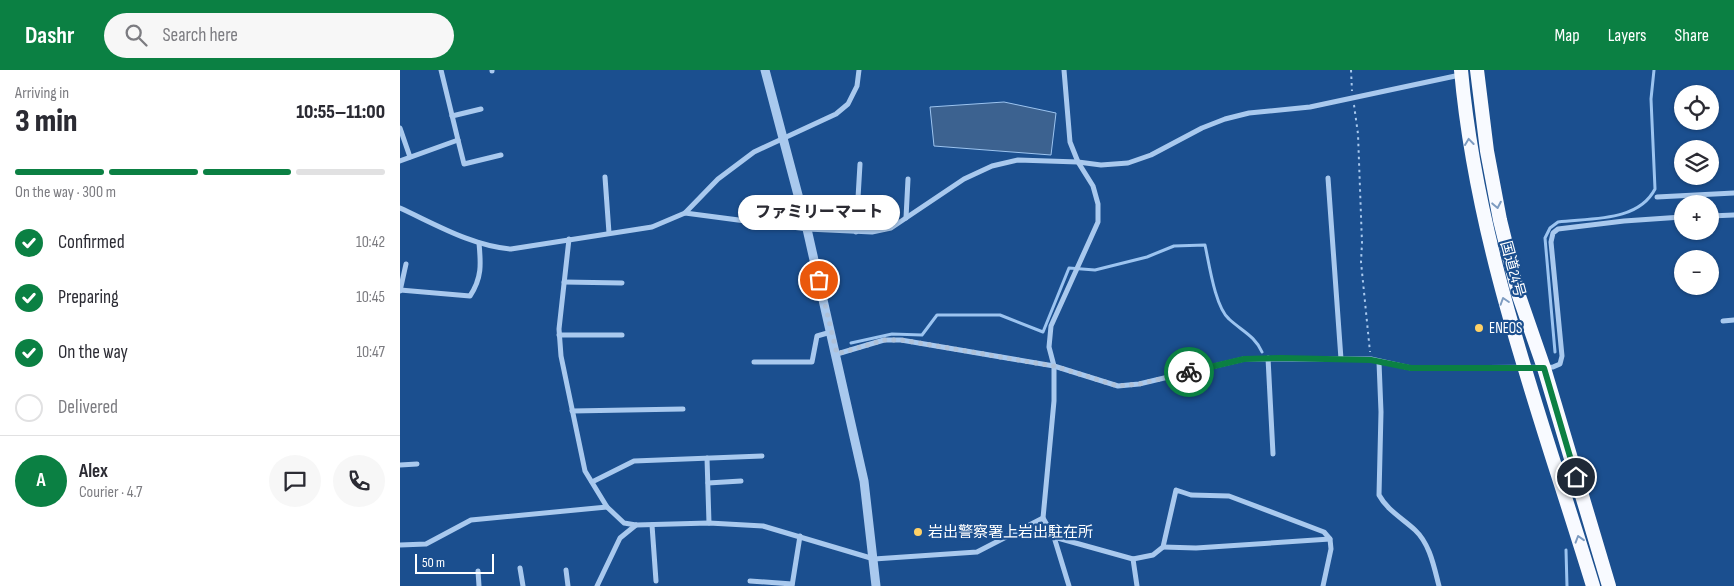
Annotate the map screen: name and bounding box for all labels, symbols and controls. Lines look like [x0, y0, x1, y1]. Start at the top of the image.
search box [104, 13, 454, 58]
text: Dashr [25, 21, 74, 50]
icon: search [122, 21, 150, 49]
text: Search here [162, 24, 238, 47]
text: Map [1555, 25, 1580, 46]
text: Layers [1608, 25, 1647, 46]
text: Share [1675, 25, 1709, 46]
text: Arriving in [15, 84, 69, 103]
map controls [1674, 85, 1719, 295]
button: locate [1674, 85, 1719, 130]
text: 10:55–11:00 [296, 101, 385, 124]
text: 3 min [15, 102, 77, 141]
one-way arrow [1464, 138, 1475, 146]
button: layers [1674, 140, 1719, 185]
text: On the way · 300 m [15, 183, 116, 202]
callout: ファミリーマート [738, 195, 900, 230]
button: + [1674, 195, 1719, 240]
one-way arrow [1492, 200, 1502, 209]
text: ファミリーマート [755, 203, 883, 222]
icon: check [15, 229, 43, 257]
text: Confirmed [58, 231, 125, 254]
text: 10:42 [356, 233, 385, 252]
street label: 国道24号 [1496, 239, 1529, 299]
button: − [1674, 250, 1719, 295]
pin [798, 259, 840, 301]
icon: bag [805, 266, 833, 294]
icon: check [15, 284, 43, 312]
text: Preparing [58, 286, 119, 309]
text: 10:45 [356, 288, 385, 307]
one-way arrow [1500, 297, 1510, 305]
place label: ENEOS [1489, 319, 1523, 338]
marker: ENEOS [1473, 322, 1485, 334]
icon: check [15, 339, 43, 367]
text: On the way [58, 341, 128, 364]
text: 10:47 [356, 343, 385, 362]
courier [1164, 347, 1214, 397]
icon: bike [1175, 358, 1203, 386]
text: Delivered [58, 396, 118, 419]
button: chat [269, 455, 321, 507]
button: phone [333, 455, 385, 507]
pin [1555, 456, 1597, 498]
text: Alex [79, 460, 108, 483]
icon: home [1562, 463, 1590, 491]
text: A [36, 469, 46, 492]
text: Courier · 4.7 [79, 483, 142, 502]
place label: 岩出警察署上岩出駐在所 [928, 523, 1093, 542]
marker: 岩出警察署上岩出駐在所 [912, 526, 924, 538]
one-way arrow [1574, 536, 1584, 544]
scale bar [415, 551, 494, 574]
text: 50 m [422, 554, 445, 571]

